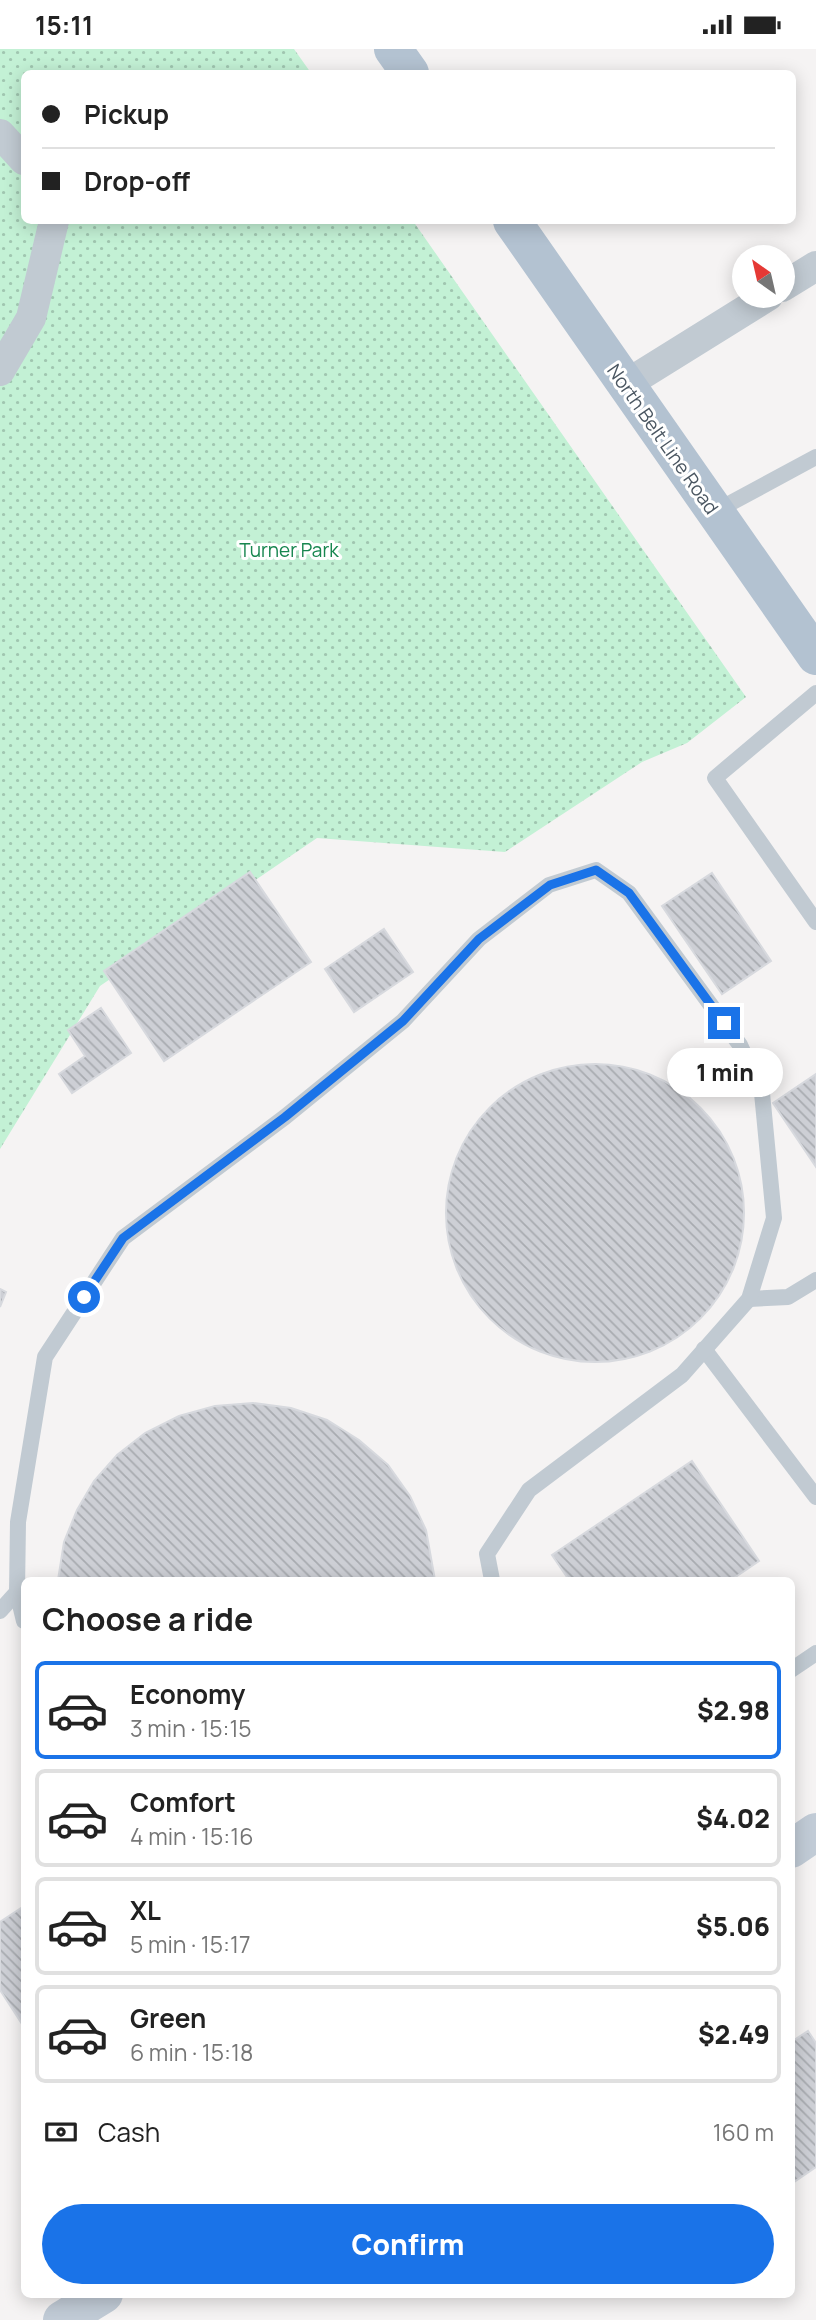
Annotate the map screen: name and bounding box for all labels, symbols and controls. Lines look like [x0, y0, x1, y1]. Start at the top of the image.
text: 15:11 [35, 7, 93, 43]
text: Pickup [84, 96, 169, 132]
text: Drop-off [84, 163, 190, 199]
north arrow [732, 245, 794, 308]
map controls [732, 245, 795, 308]
street label: North Belt Line Road [601, 359, 725, 519]
park label: Turner Park [239, 537, 339, 563]
route end [708, 1007, 740, 1039]
callout: 1 min [666, 1047, 782, 1097]
text: 1 min [696, 1056, 754, 1088]
route start [68, 1281, 100, 1313]
text: Choose a ride [42, 1597, 253, 1641]
text: Economy [130, 1676, 245, 1712]
icon: car [46, 1679, 109, 1742]
text: $2.98 [697, 1692, 770, 1728]
text: 3 min · 15:15 [130, 1712, 252, 1744]
text: Comfort [130, 1784, 236, 1820]
icon: car [46, 1787, 109, 1850]
text: $4.02 [696, 1800, 770, 1836]
text: 4 min · 15:16 [130, 1820, 253, 1852]
text: XL [130, 1892, 161, 1928]
icon: car [46, 1895, 109, 1958]
text: $5.06 [696, 1908, 770, 1944]
text: 5 min · 15:17 [130, 1928, 250, 1960]
text: Green [130, 2000, 206, 2036]
icon: car [46, 2003, 109, 2066]
text: $2.49 [698, 2016, 770, 2052]
text: 6 min · 15:18 [130, 2036, 253, 2068]
icon: cash [42, 2113, 80, 2151]
text: Cash [98, 2114, 160, 2150]
text: 160 m [713, 2116, 774, 2148]
button: Confirm [42, 2204, 774, 2284]

